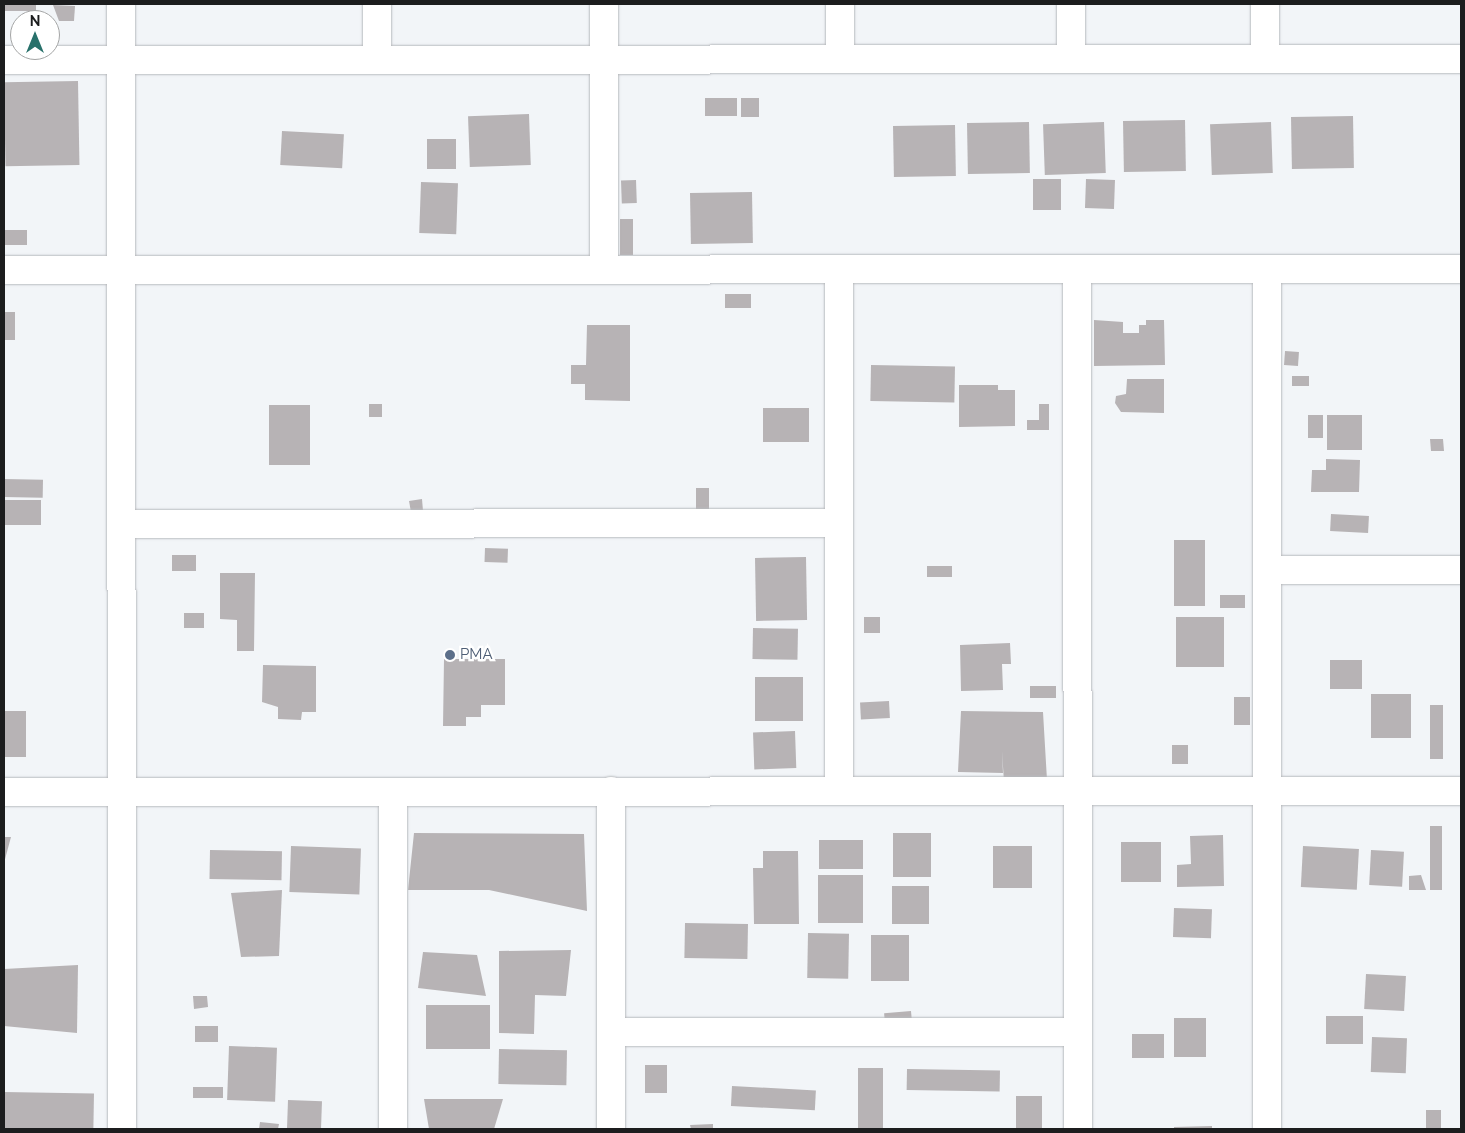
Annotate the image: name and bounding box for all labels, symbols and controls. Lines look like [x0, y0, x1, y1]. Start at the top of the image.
north arrow [10, 10, 60, 60]
text: N [30, 13, 40, 29]
place label: PMA [460, 646, 493, 664]
marker: PMA [444, 649, 456, 661]

